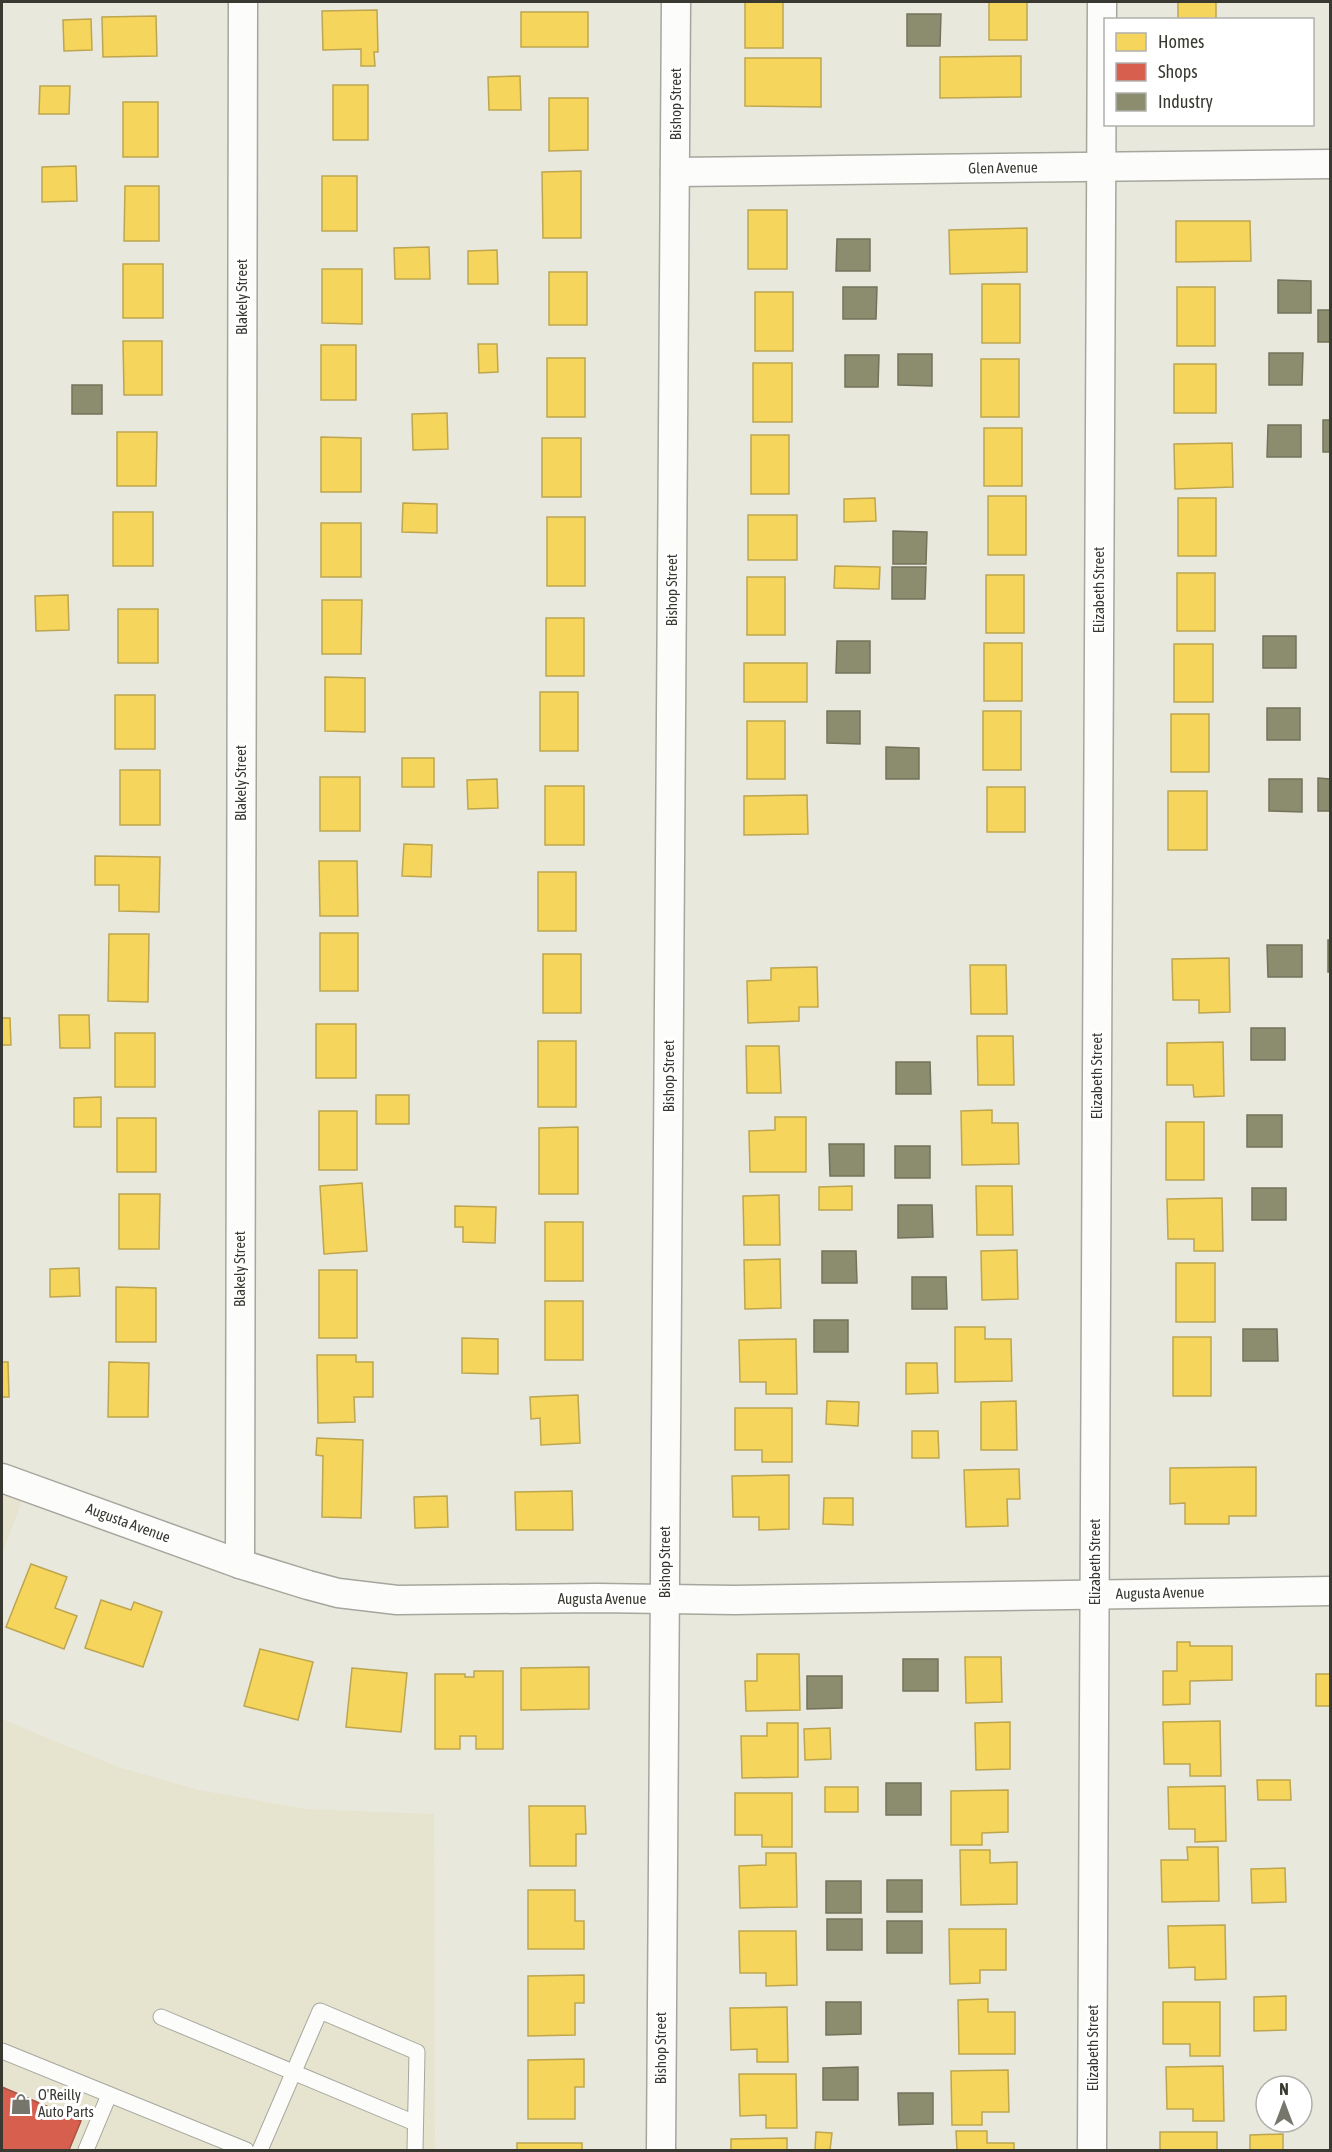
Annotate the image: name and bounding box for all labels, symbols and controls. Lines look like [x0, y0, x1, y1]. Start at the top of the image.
legend [1104, 18, 1314, 126]
text: Homes [1158, 31, 1204, 52]
text: Shops [1158, 61, 1198, 82]
street label: Bishop Street [667, 68, 684, 140]
text: Industry [1158, 91, 1213, 112]
street label: Glen Avenue [968, 158, 1038, 177]
street label: Blakely Street [233, 259, 250, 335]
street label: Elizabeth Street [1090, 547, 1107, 633]
street label: Bishop Street [663, 554, 680, 626]
street label: Blakely Street [232, 745, 249, 821]
street label: Elizabeth Street [1088, 1033, 1105, 1119]
street label: Bishop Street [660, 1040, 677, 1112]
street label: Blakely Street [231, 1231, 248, 1307]
street label: Augusta Avenue [84, 1499, 173, 1546]
street label: Elizabeth Street [1086, 1519, 1103, 1605]
street label: Bishop Street [656, 1526, 673, 1598]
street label: Augusta Avenue [1116, 1583, 1205, 1602]
street label: Augusta Avenue [558, 1590, 646, 1607]
street label: Elizabeth Street [1084, 2005, 1101, 2091]
street label: Bishop Street [652, 2012, 669, 2084]
north arrow [1254, 2074, 1314, 2134]
text: N [1279, 2080, 1289, 2098]
place label: O'Reilly Auto Parts [38, 2086, 94, 2120]
shop icon: O'Reilly Auto Parts [9, 2092, 33, 2116]

